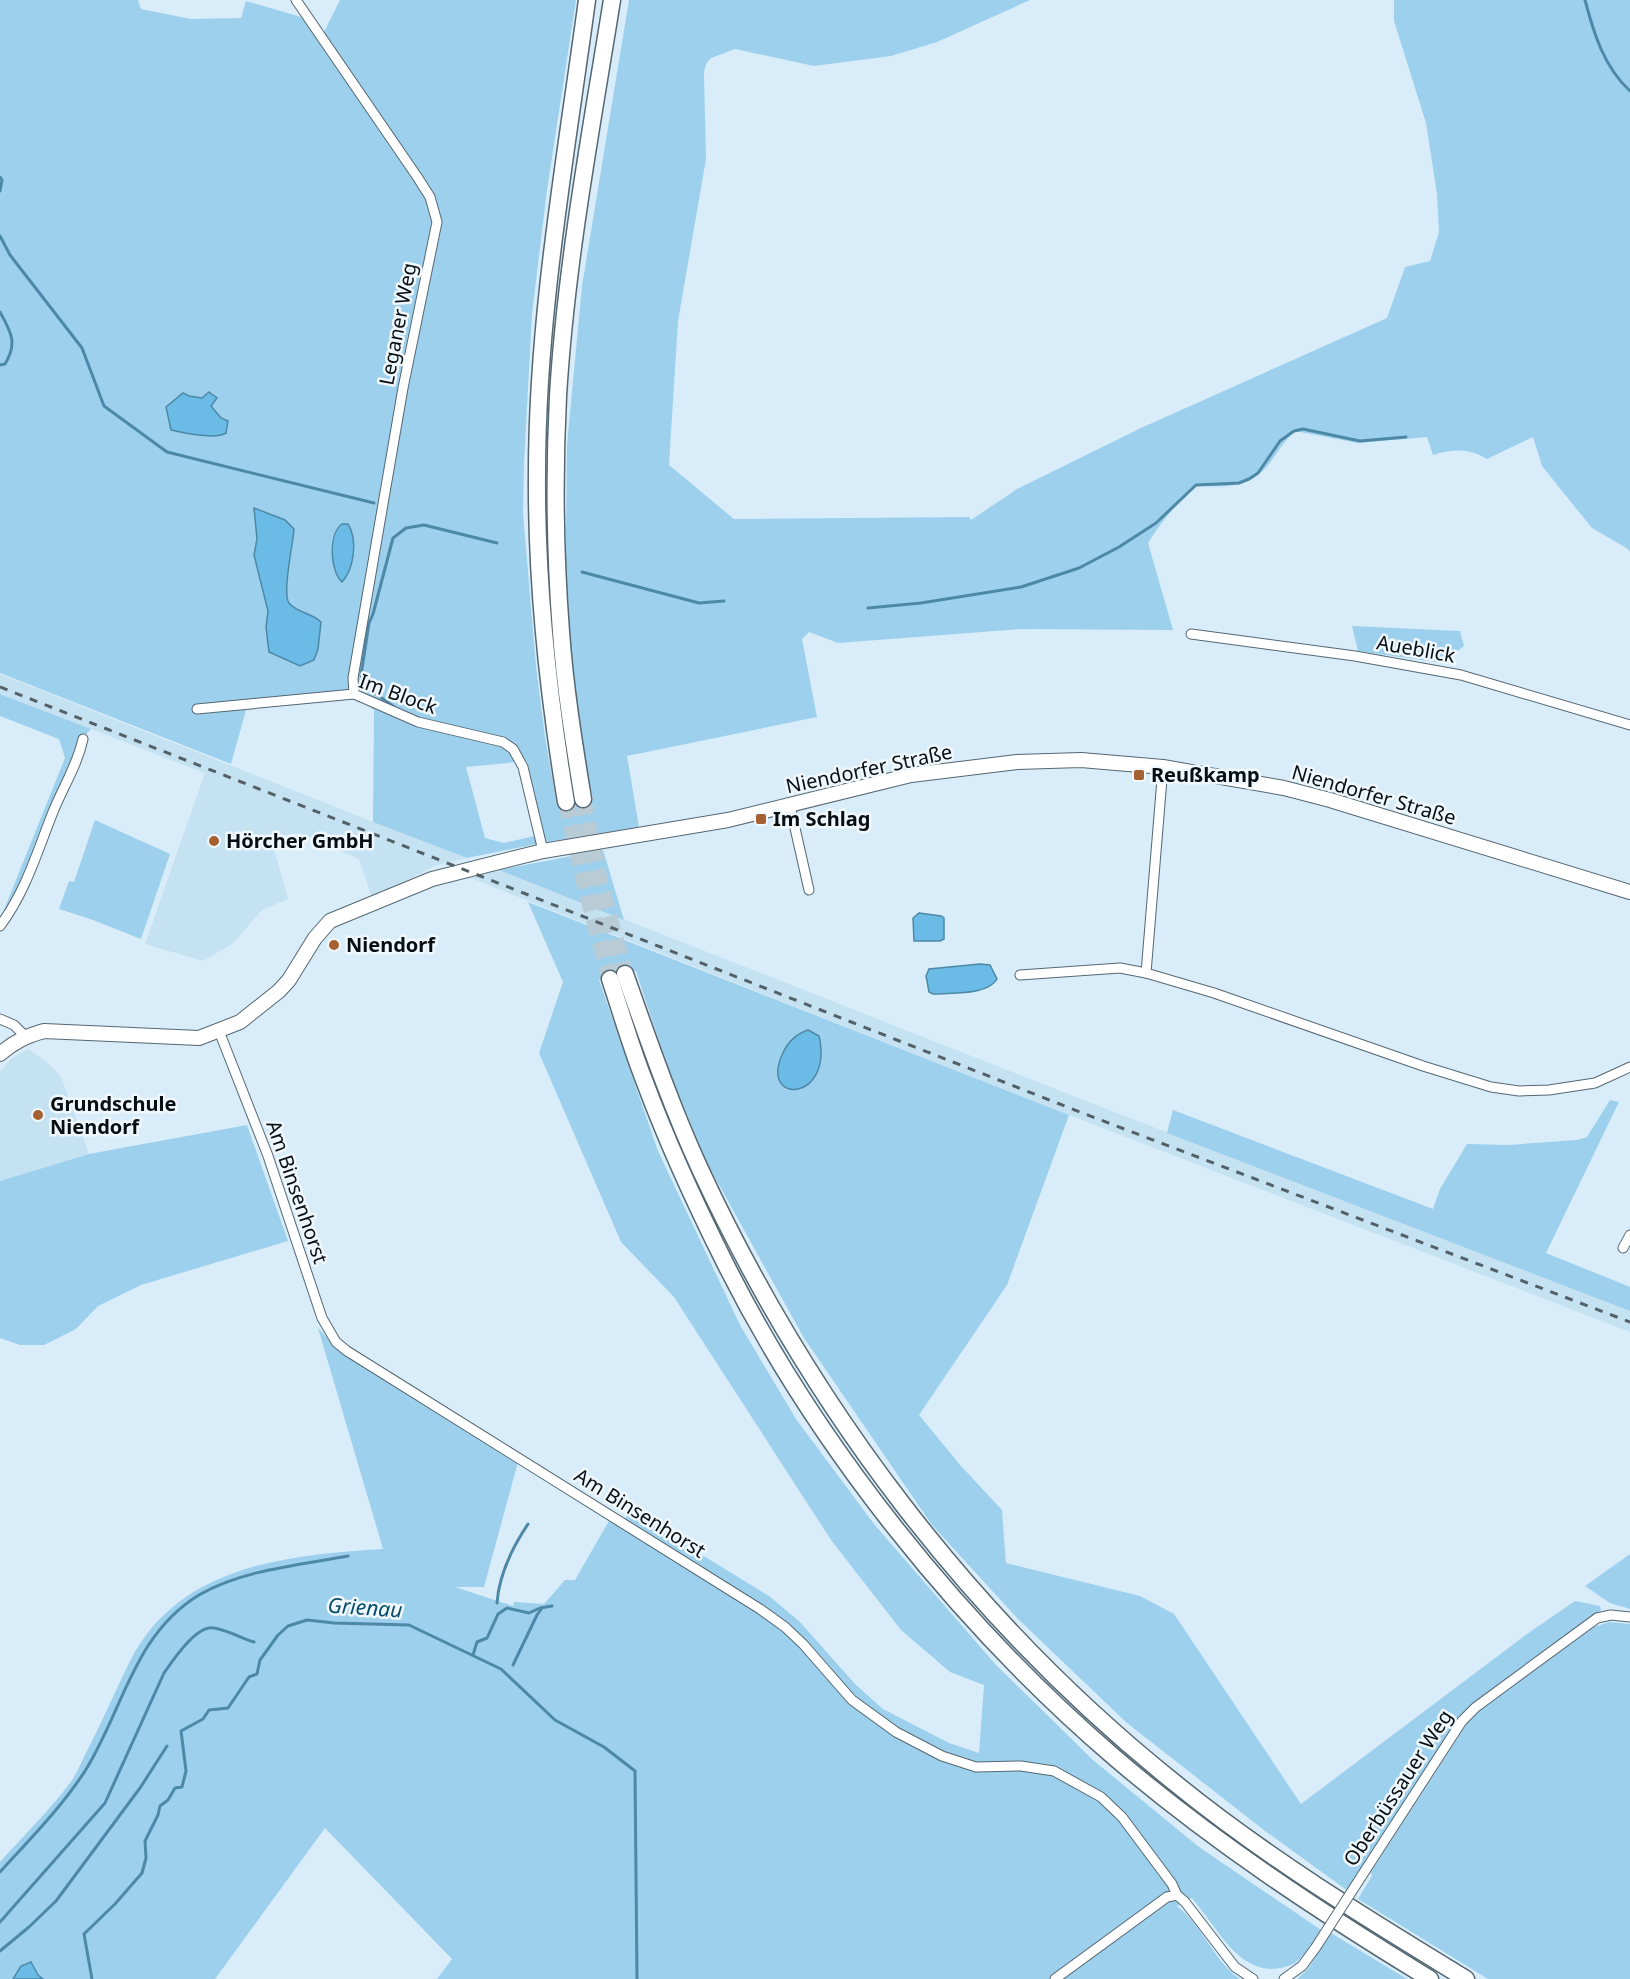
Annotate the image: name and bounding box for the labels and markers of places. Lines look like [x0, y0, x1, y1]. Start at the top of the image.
place label: Reußkamp [1151, 761, 1260, 788]
marker: Reußkamp [1132, 768, 1146, 782]
place label: Im Schlag [773, 805, 870, 832]
marker: Im Schlag [754, 812, 768, 826]
place label: Hörcher GmbH [226, 827, 374, 854]
marker: Hörcher GmbH [207, 834, 221, 848]
place label: Niendorf [346, 931, 436, 958]
marker: Niendorf [327, 938, 341, 952]
place label: Grundschule Niendorf [50, 1090, 176, 1140]
marker: Grundschule Niendorf [31, 1108, 45, 1122]

